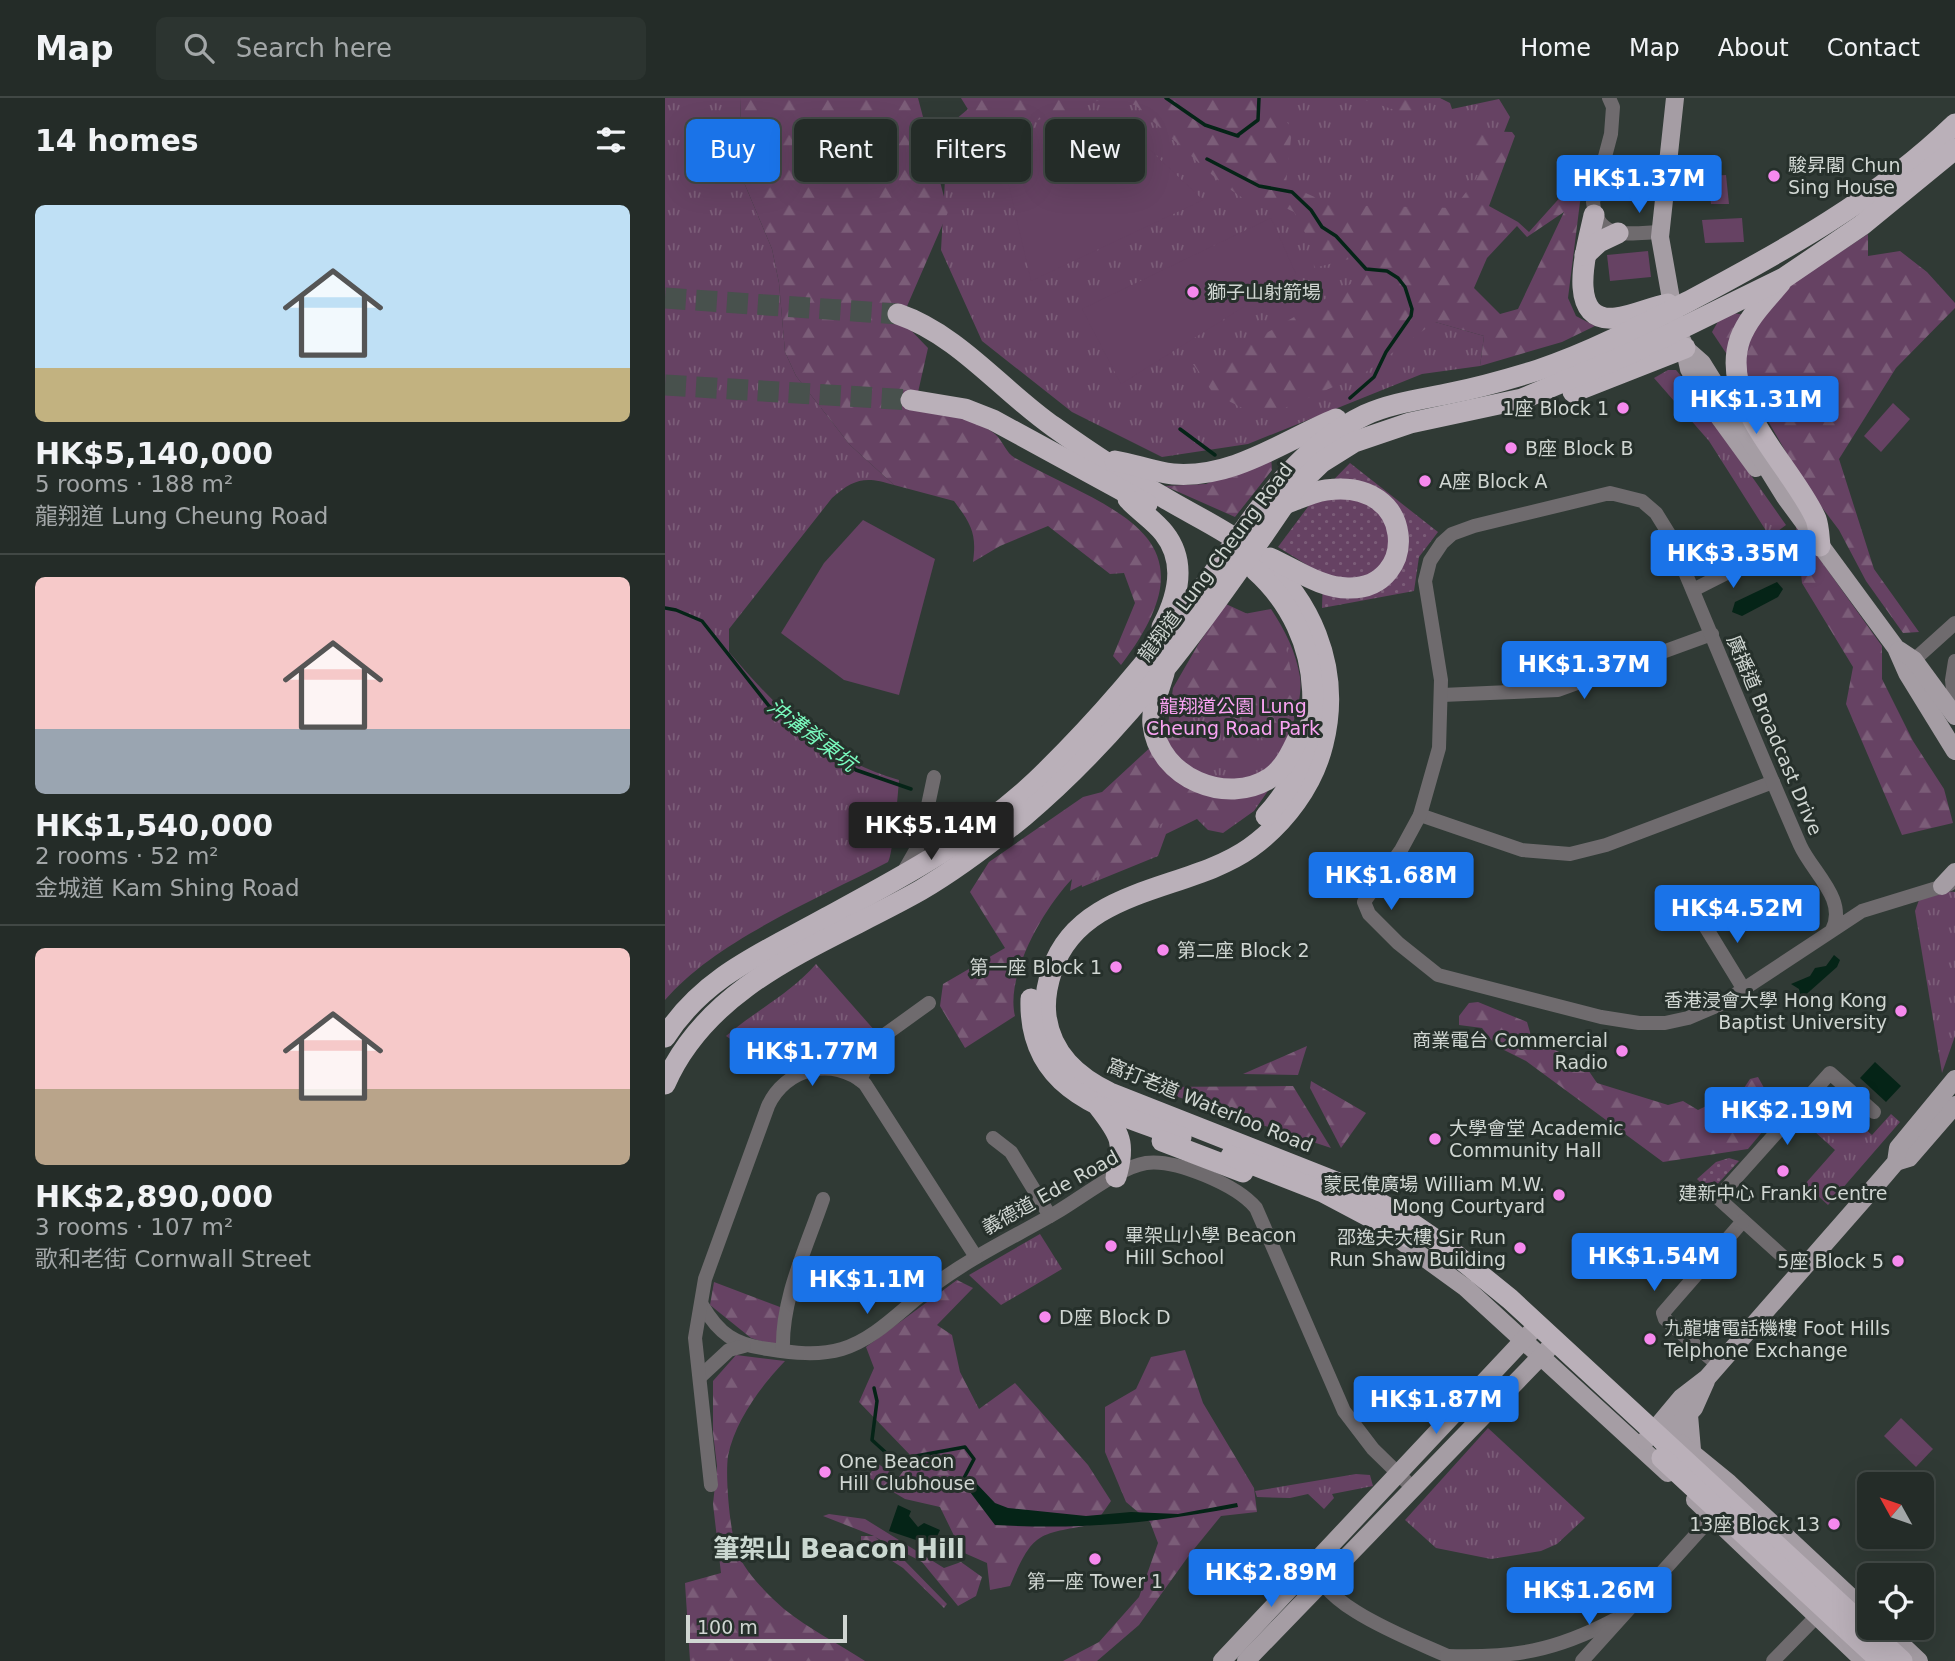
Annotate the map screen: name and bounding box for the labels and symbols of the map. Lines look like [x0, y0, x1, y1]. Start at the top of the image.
place label: 駿昇閣 Chun Sing House [1788, 154, 1900, 198]
pin: HK$1.37M [1567, 156, 1711, 215]
marker: 駿昇閣 Chun Sing House [1766, 168, 1782, 184]
place label: 獅子山射箭場 [1207, 281, 1321, 303]
marker: 獅子山射箭場 [1185, 284, 1201, 300]
pin: HK$1.31M [1684, 376, 1828, 436]
place label: 1座 Block 1 [1502, 397, 1609, 419]
marker: 1座 Block 1 [1615, 400, 1631, 416]
place label: B座 Block B [1525, 437, 1634, 459]
marker: B座 Block B [1503, 440, 1519, 456]
street label: 龍翔道 Lung Cheung Road [1133, 459, 1297, 665]
place label: A座 Block A [1439, 470, 1547, 492]
marker: A座 Block A [1417, 473, 1433, 489]
pin: HK$3.35M [1661, 531, 1805, 590]
street label: 廣播道 Broadcast Drive [1723, 632, 1827, 838]
pin: HK$1.37M [1512, 642, 1656, 701]
water label: 沖溝脊東坑 [763, 694, 864, 778]
park label: 龍翔道公園 Lung Cheung Road Park [1146, 695, 1320, 739]
pin: HK$5.14M [859, 802, 1003, 862]
pin: HK$1.68M [1319, 852, 1463, 912]
pin: HK$4.52M [1665, 886, 1809, 945]
place label: 第二座 Block 2 [1177, 939, 1310, 961]
marker: 第二座 Block 2 [1155, 942, 1171, 958]
place label: 第一座 Block 1 [969, 956, 1102, 978]
marker: 第一座 Block 1 [1108, 959, 1124, 975]
place label: 香港浸會大學 Hong Kong Baptist University [1664, 989, 1887, 1033]
marker: 香港浸會大學 Hong Kong Baptist University [1893, 1003, 1909, 1019]
pin: HK$1.77M [740, 1028, 884, 1088]
place label: 商業電台 Commercial Radio [1412, 1029, 1608, 1073]
marker: 商業電台 Commercial Radio [1614, 1043, 1630, 1059]
street label: 窩打老道 Waterloo Road [1104, 1054, 1316, 1156]
pin: HK$2.19M [1715, 1088, 1859, 1147]
place label: 大學會堂 Academic Community Hall [1449, 1117, 1624, 1161]
marker: 大學會堂 Academic Community Hall [1427, 1131, 1443, 1147]
street label: 義德道 Ede Road [978, 1145, 1122, 1239]
marker: 建新中心 Franki Centre [1775, 1163, 1791, 1179]
place label: 蒙民偉廣場 William M.W. Mong Courtyard [1323, 1173, 1545, 1217]
place label: 建新中心 Franki Centre [1679, 1182, 1887, 1204]
marker: 蒙民偉廣場 William M.W. Mong Courtyard [1551, 1187, 1567, 1203]
place label: 畢架山小學 Beacon Hill School [1125, 1224, 1297, 1268]
place label: 邵逸夫大樓 Sir Run Run Shaw Building [1329, 1226, 1506, 1270]
pin: HK$1.54M [1582, 1234, 1726, 1293]
marker: 畢架山小學 Beacon Hill School [1103, 1238, 1119, 1254]
marker: 邵逸夫大樓 Sir Run Run Shaw Building [1512, 1240, 1528, 1256]
place label: 5座 Block 5 [1777, 1250, 1884, 1272]
marker: 5座 Block 5 [1890, 1253, 1906, 1269]
pin: HK$1.1M [802, 1256, 932, 1316]
place label: D座 Block D [1059, 1306, 1171, 1328]
marker: D座 Block D [1037, 1309, 1053, 1325]
place label: 九龍塘電話機樓 Foot Hills Telphone Exchange [1663, 1317, 1890, 1361]
marker: 九龍塘電話機樓 Foot Hills Telphone Exchange [1642, 1331, 1658, 1347]
pin: HK$1.87M [1364, 1376, 1508, 1436]
place label: One Beacon Hill Clubhouse [839, 1450, 975, 1494]
marker: One Beacon Hill Clubhouse [817, 1464, 833, 1480]
north arrow [1857, 1472, 1934, 1549]
place label: 13座 Block 13 [1689, 1513, 1820, 1535]
marker: 13座 Block 13 [1826, 1516, 1842, 1532]
district label: 筆架山 Beacon Hill [713, 1534, 965, 1564]
pin: HK$2.89M [1199, 1550, 1343, 1609]
marker: 第一座 Tower 1 [1087, 1551, 1103, 1567]
pin: HK$1.26M [1517, 1568, 1661, 1627]
place label: 第一座 Tower 1 [1027, 1570, 1163, 1592]
scale bar [686, 1612, 847, 1644]

